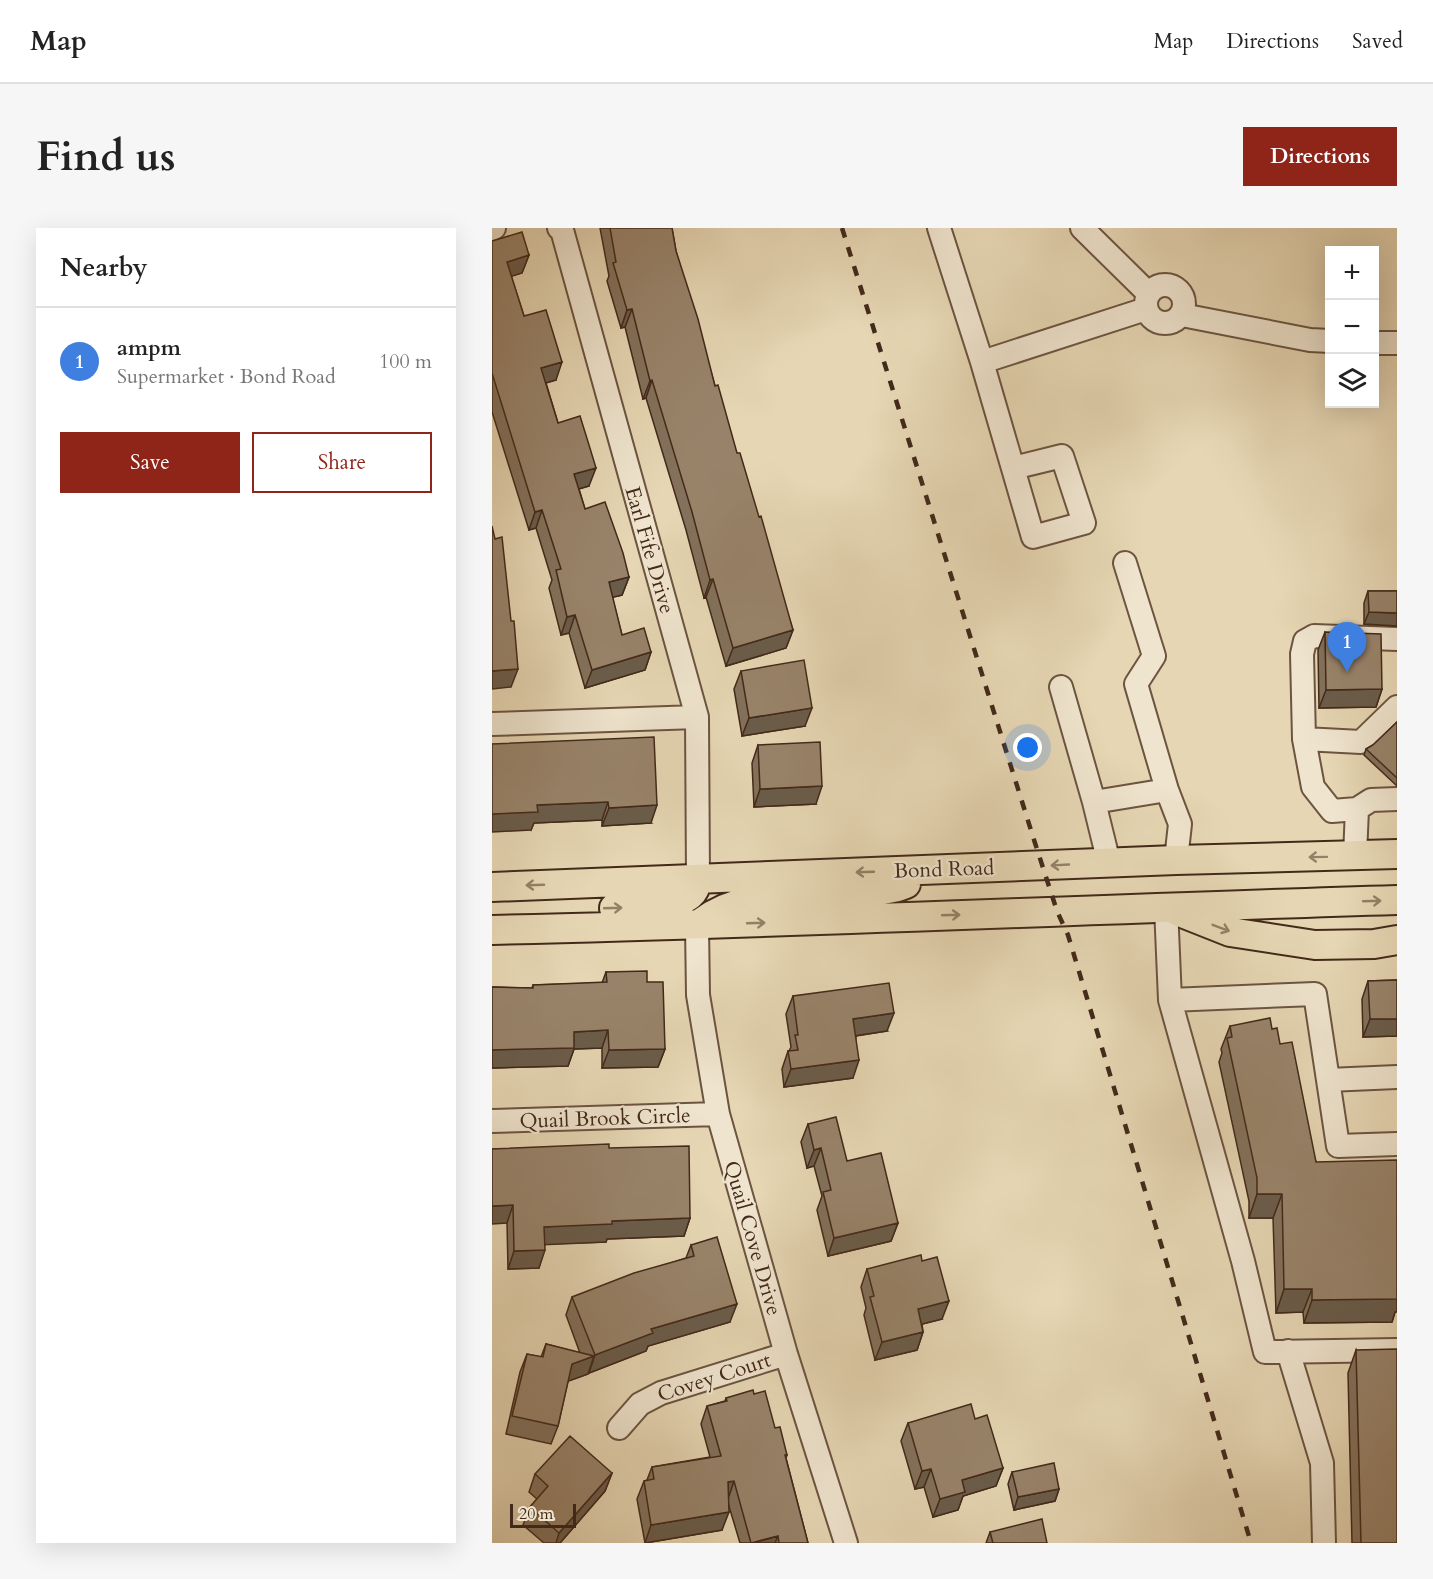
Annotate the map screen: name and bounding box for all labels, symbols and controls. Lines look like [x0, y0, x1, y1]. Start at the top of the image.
text: Map [30, 22, 87, 60]
text: Map [1153, 27, 1193, 56]
text: Directions [1226, 27, 1319, 56]
text: Saved [1352, 27, 1403, 56]
button: Directions [1243, 127, 1397, 186]
text: Find us [36, 128, 176, 185]
map controls [1325, 246, 1379, 408]
button: + [1325, 246, 1379, 300]
text: Nearby [60, 250, 148, 285]
button: − [1325, 300, 1379, 354]
text: ampm [117, 333, 181, 363]
text: 1 [74, 348, 85, 375]
text: 100 m [379, 348, 432, 375]
button: layers [1325, 354, 1379, 408]
text: Supermarket · Bond Road [117, 363, 336, 390]
button: Save [60, 432, 240, 493]
button: Share [252, 432, 432, 493]
street label: Earl Fife Drive [618, 483, 682, 617]
pin: 1 [1328, 622, 1366, 672]
your location [1013, 733, 1042, 762]
one-way arrow [1308, 851, 1328, 862]
street label: Bond Road [893, 853, 995, 886]
one-way arrow [1050, 859, 1070, 870]
one-way arrow [855, 867, 875, 878]
one-way arrow [525, 880, 545, 891]
one-way arrow [1361, 895, 1381, 906]
one-way arrow [603, 903, 623, 914]
one-way arrow [940, 910, 960, 921]
one-way arrow [745, 918, 765, 929]
one-way arrow [1211, 923, 1230, 934]
street label: Quail Brook Circle [519, 1101, 691, 1136]
street label: Quail Cove Drive [717, 1157, 788, 1319]
street label: Covey Court [654, 1345, 775, 1409]
scale bar [510, 1501, 576, 1528]
text: 20 m [519, 1503, 553, 1525]

